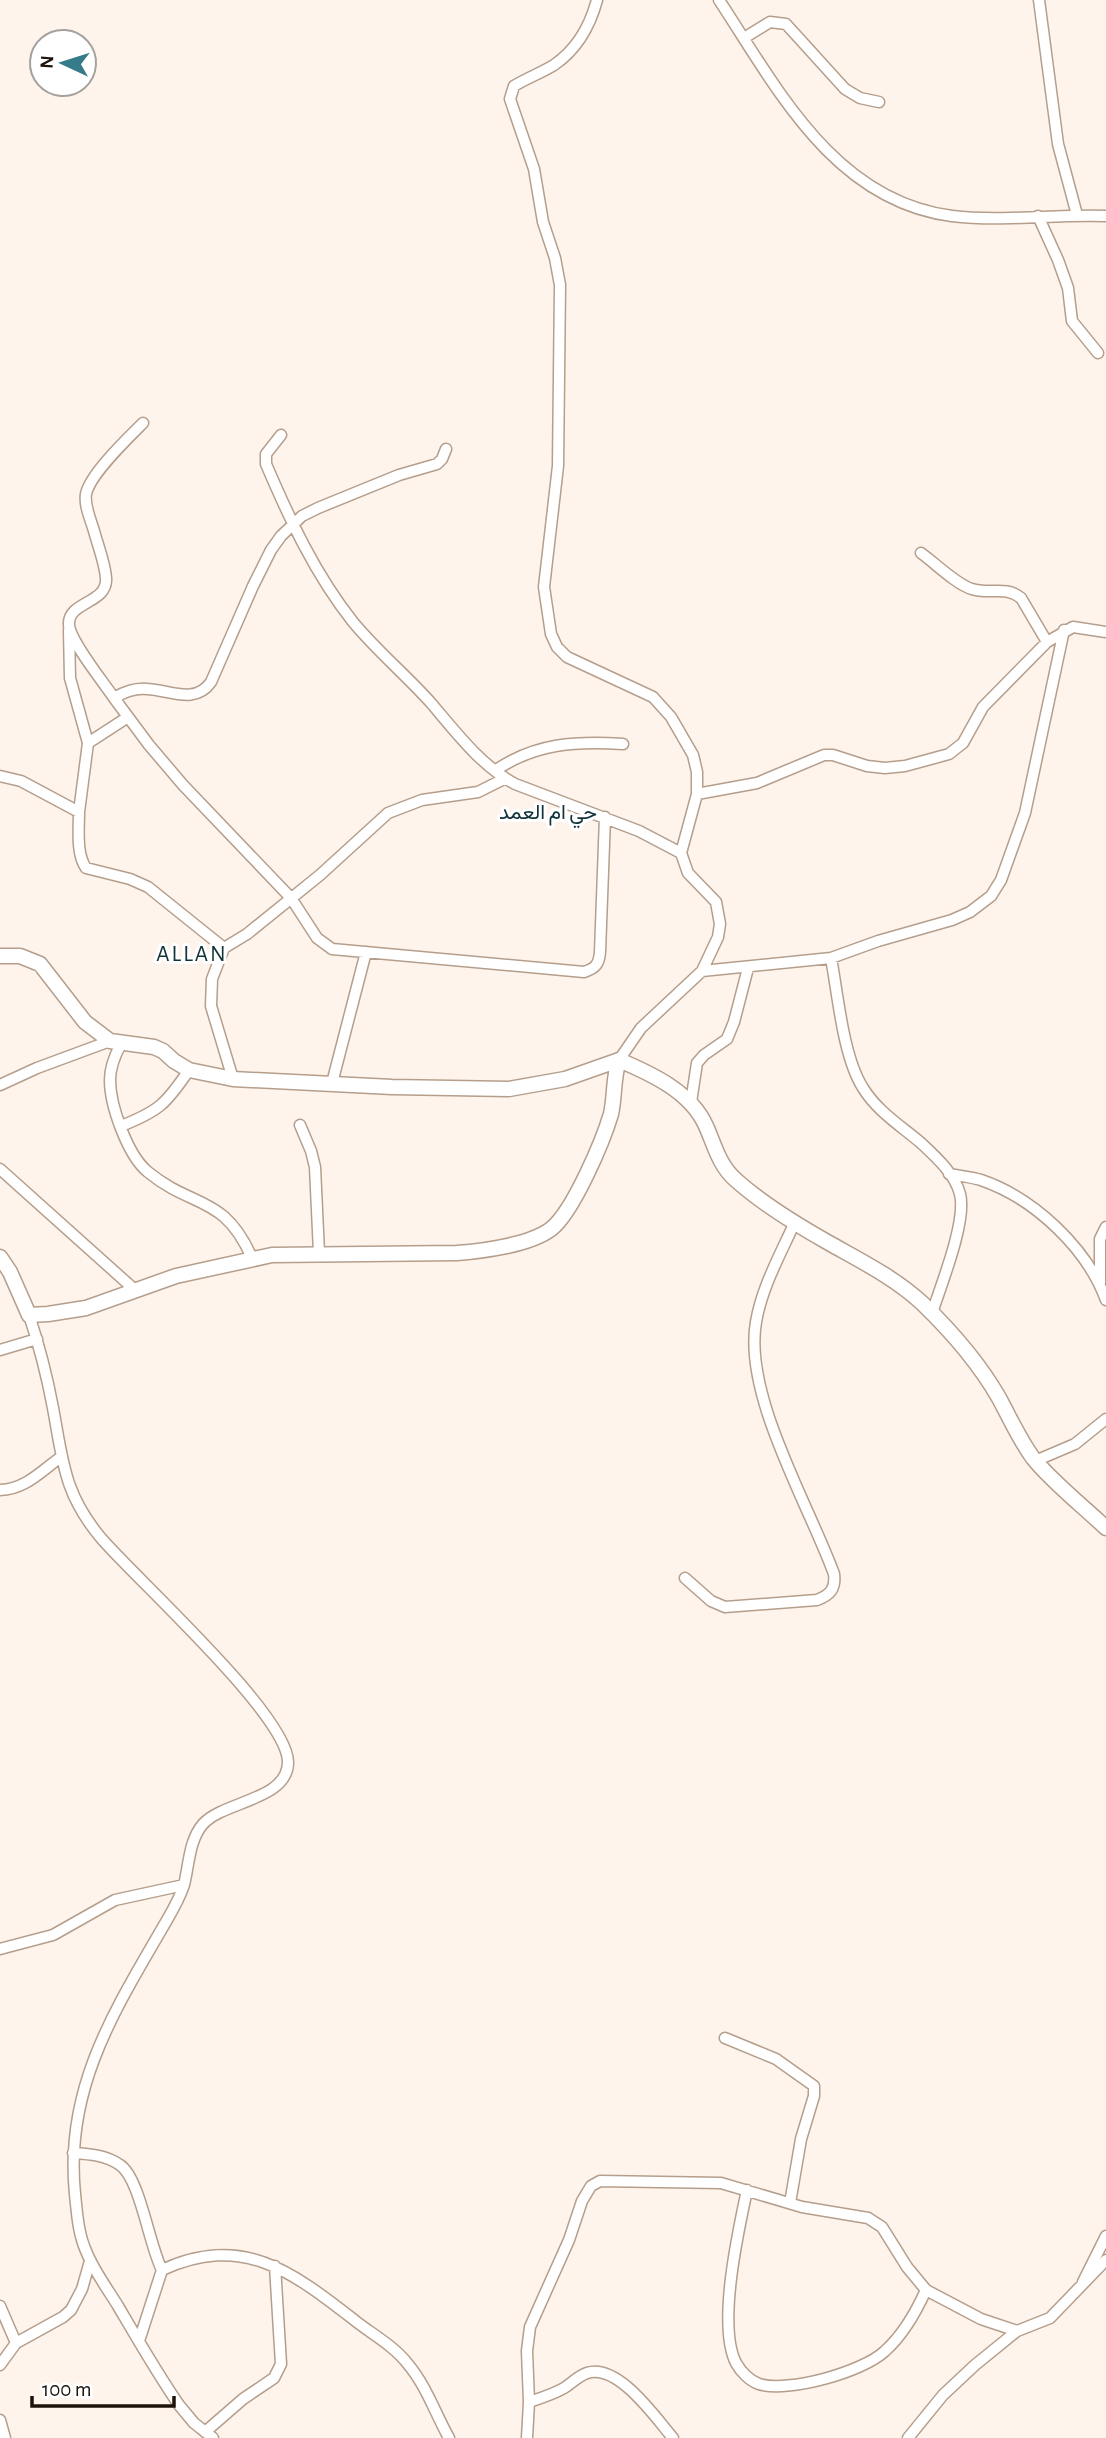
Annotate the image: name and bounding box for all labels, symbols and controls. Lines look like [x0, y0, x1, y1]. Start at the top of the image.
north arrow [28, 28, 98, 98]
text: N [38, 55, 57, 69]
district label: حي ام العمد [499, 802, 597, 829]
district label: ALLAN [156, 943, 228, 966]
scale bar [32, 2364, 173, 2408]
text: 100 m [42, 2379, 92, 2400]

